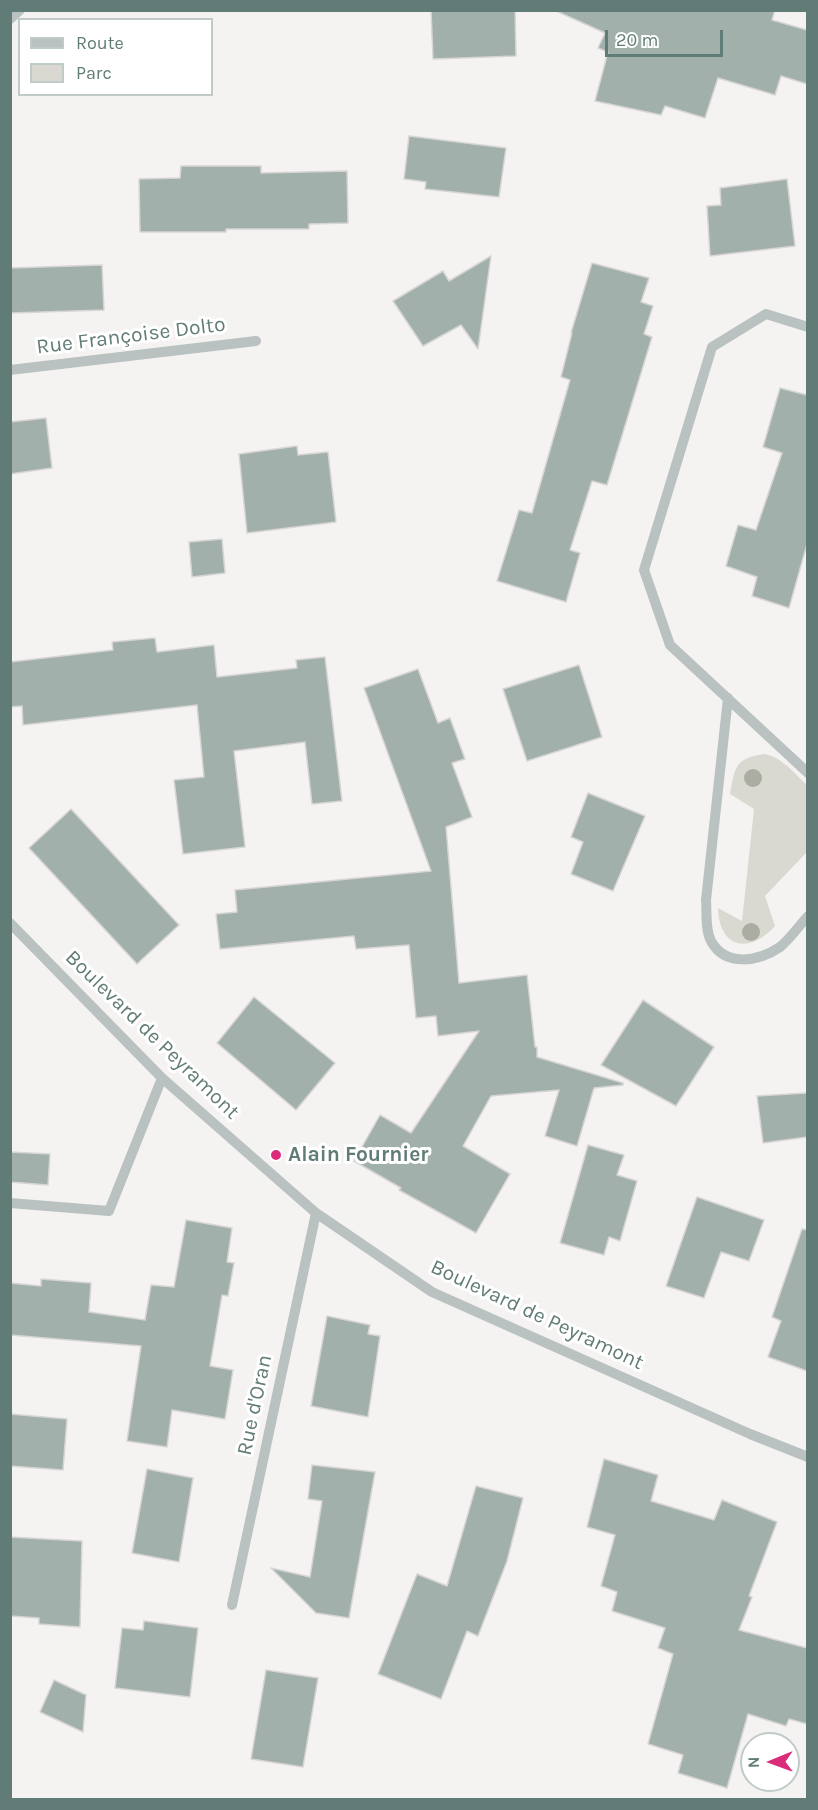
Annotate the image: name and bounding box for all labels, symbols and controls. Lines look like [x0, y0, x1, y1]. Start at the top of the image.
legend [18, 18, 213, 96]
scale bar [608, 18, 726, 56]
text: 20 m [616, 29, 658, 51]
text: Route [76, 32, 124, 54]
text: Parc [76, 62, 112, 84]
street label: Rue Françoise Dolto [35, 312, 227, 360]
street label: Boulevard de Peyramont [60, 945, 244, 1125]
place label: Alain Fournier [288, 1142, 429, 1168]
marker: Alain Fournier [269, 1148, 283, 1162]
street label: Boulevard de Peyramont [426, 1254, 648, 1376]
street label: Rue d'Oran [232, 1352, 278, 1458]
north arrow [740, 1732, 800, 1792]
text: N [744, 1756, 763, 1768]

